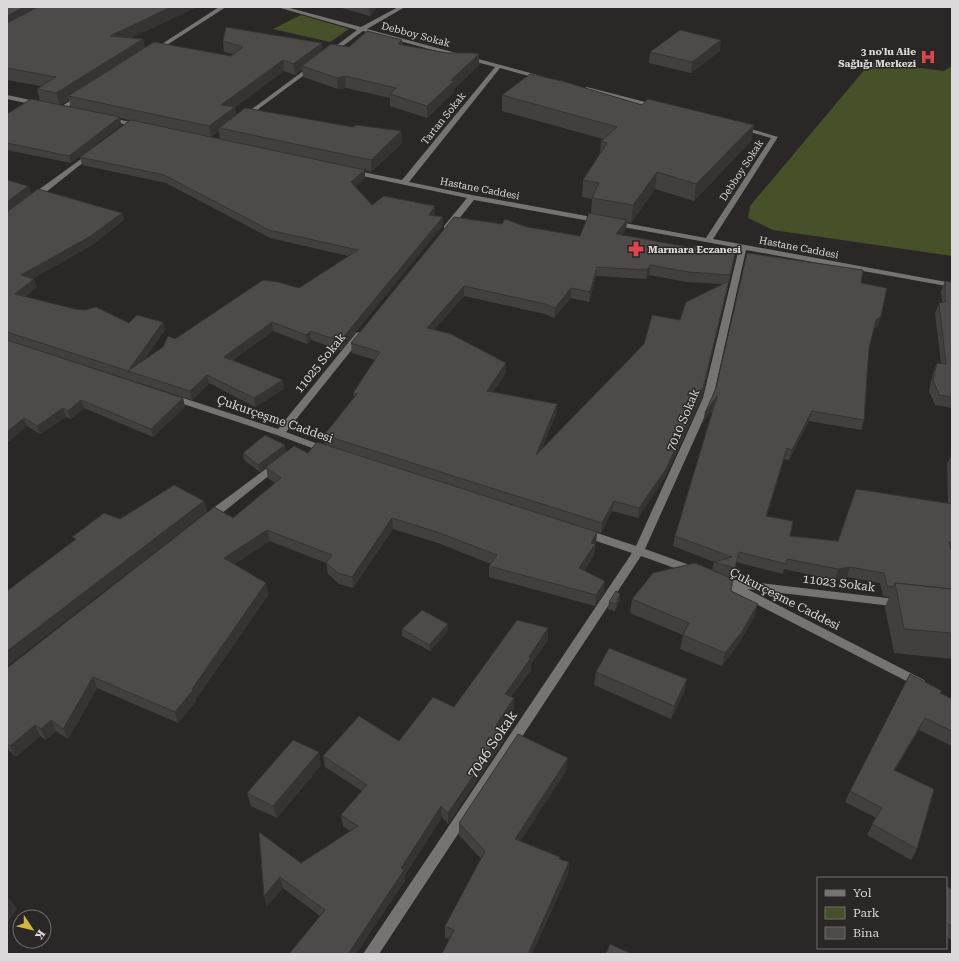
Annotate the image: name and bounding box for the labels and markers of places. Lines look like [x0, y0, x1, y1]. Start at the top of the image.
place label: 3 no'lu Aile Sağlığı Merkezi [838, 46, 917, 69]
hospital icon: 3 no'lu Aile Sağlığı Merkezi [919, 48, 937, 66]
pharmacy icon: Marmara Eczanesi [627, 240, 645, 258]
place label: Marmara Eczanesi [648, 244, 742, 255]

